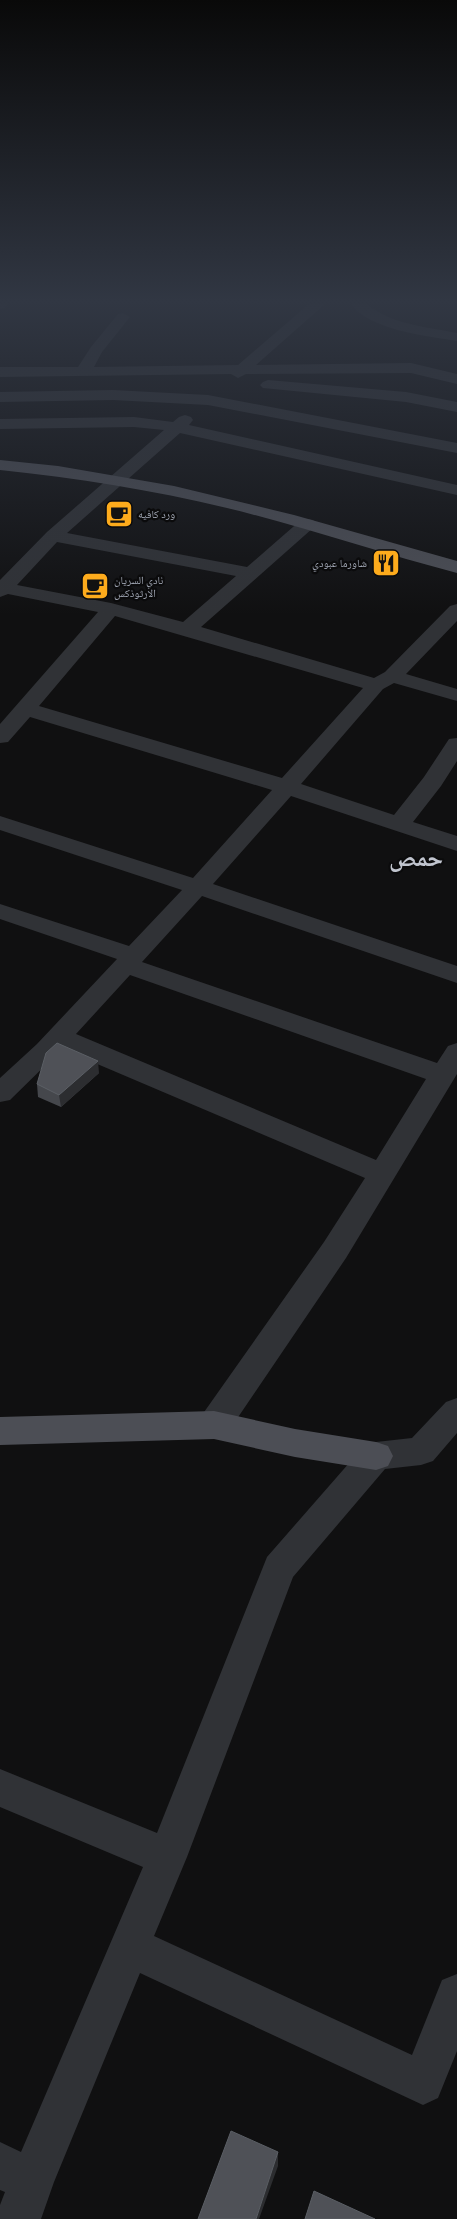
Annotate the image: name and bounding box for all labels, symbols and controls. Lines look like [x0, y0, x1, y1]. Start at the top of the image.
cafe icon: ورد كافيه [104, 499, 134, 529]
place label: ورد كافيه [138, 506, 175, 522]
restaurant icon: شاورما عبودي [371, 548, 401, 578]
place label: شاورما عبودي [312, 555, 367, 572]
cafe icon: نادي السريان الارثوذكس [80, 571, 110, 601]
place label: نادي السريان الارثوذكس [114, 572, 163, 601]
district label: حمص [389, 839, 443, 875]

